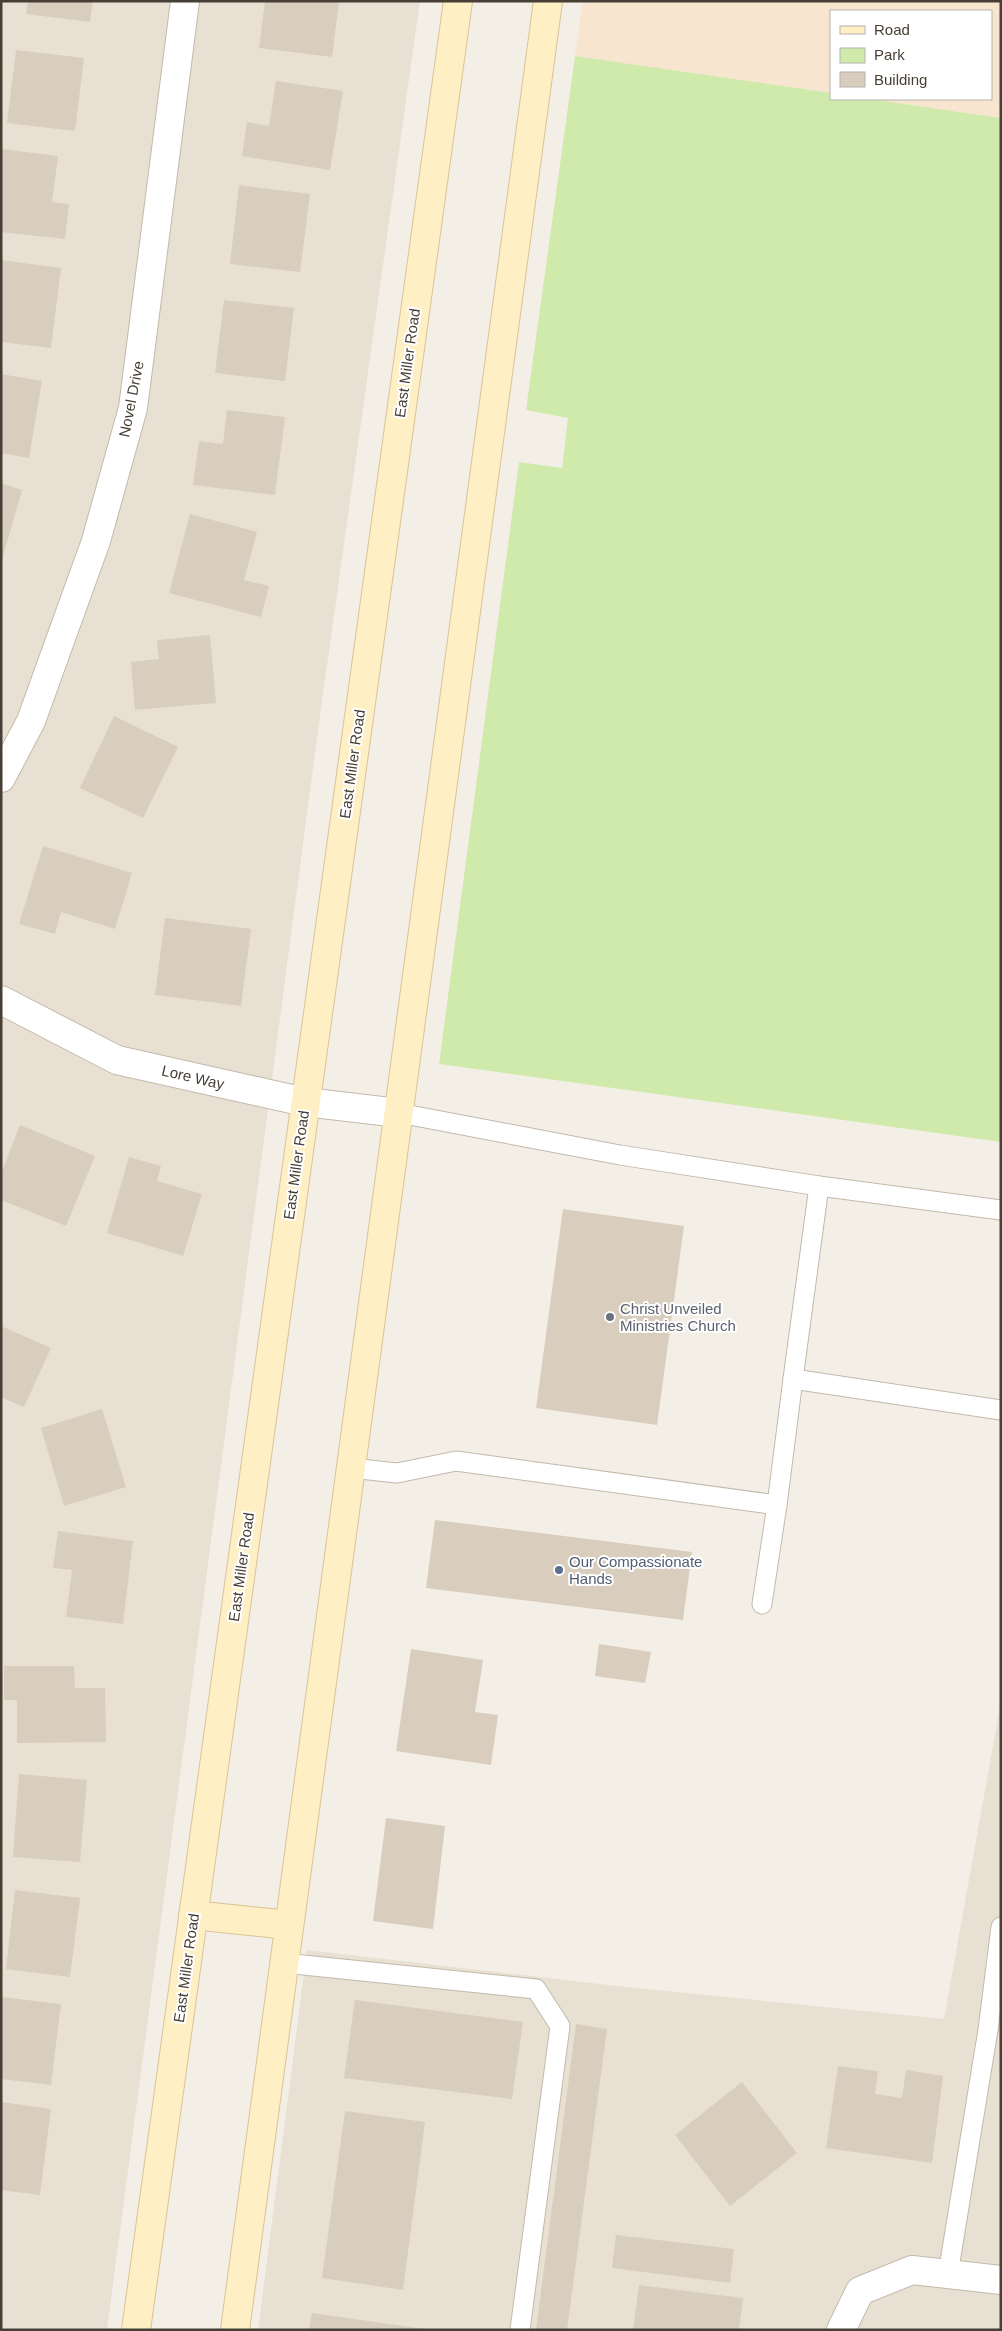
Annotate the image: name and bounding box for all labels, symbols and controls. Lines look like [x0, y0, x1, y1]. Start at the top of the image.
legend [830, 10, 992, 100]
text: Road [874, 21, 910, 38]
text: Park [874, 46, 905, 63]
text: Building [874, 71, 927, 88]
street label: East Miller Road [391, 307, 423, 419]
street label: Novel Drive [115, 359, 147, 439]
street label: East Miller Road [336, 708, 368, 820]
street label: Lore Way [160, 1062, 226, 1093]
street label: East Miller Road [280, 1109, 312, 1221]
place label: Christ Unveiled Ministries Church [620, 1300, 736, 1334]
marker: Christ Unveiled Ministries Church [604, 1311, 616, 1323]
street label: East Miller Road [225, 1511, 257, 1623]
place label: Our Compassionate Hands [569, 1553, 702, 1587]
marker: Our Compassionate Hands [553, 1564, 565, 1576]
street label: East Miller Road [170, 1912, 202, 2024]

